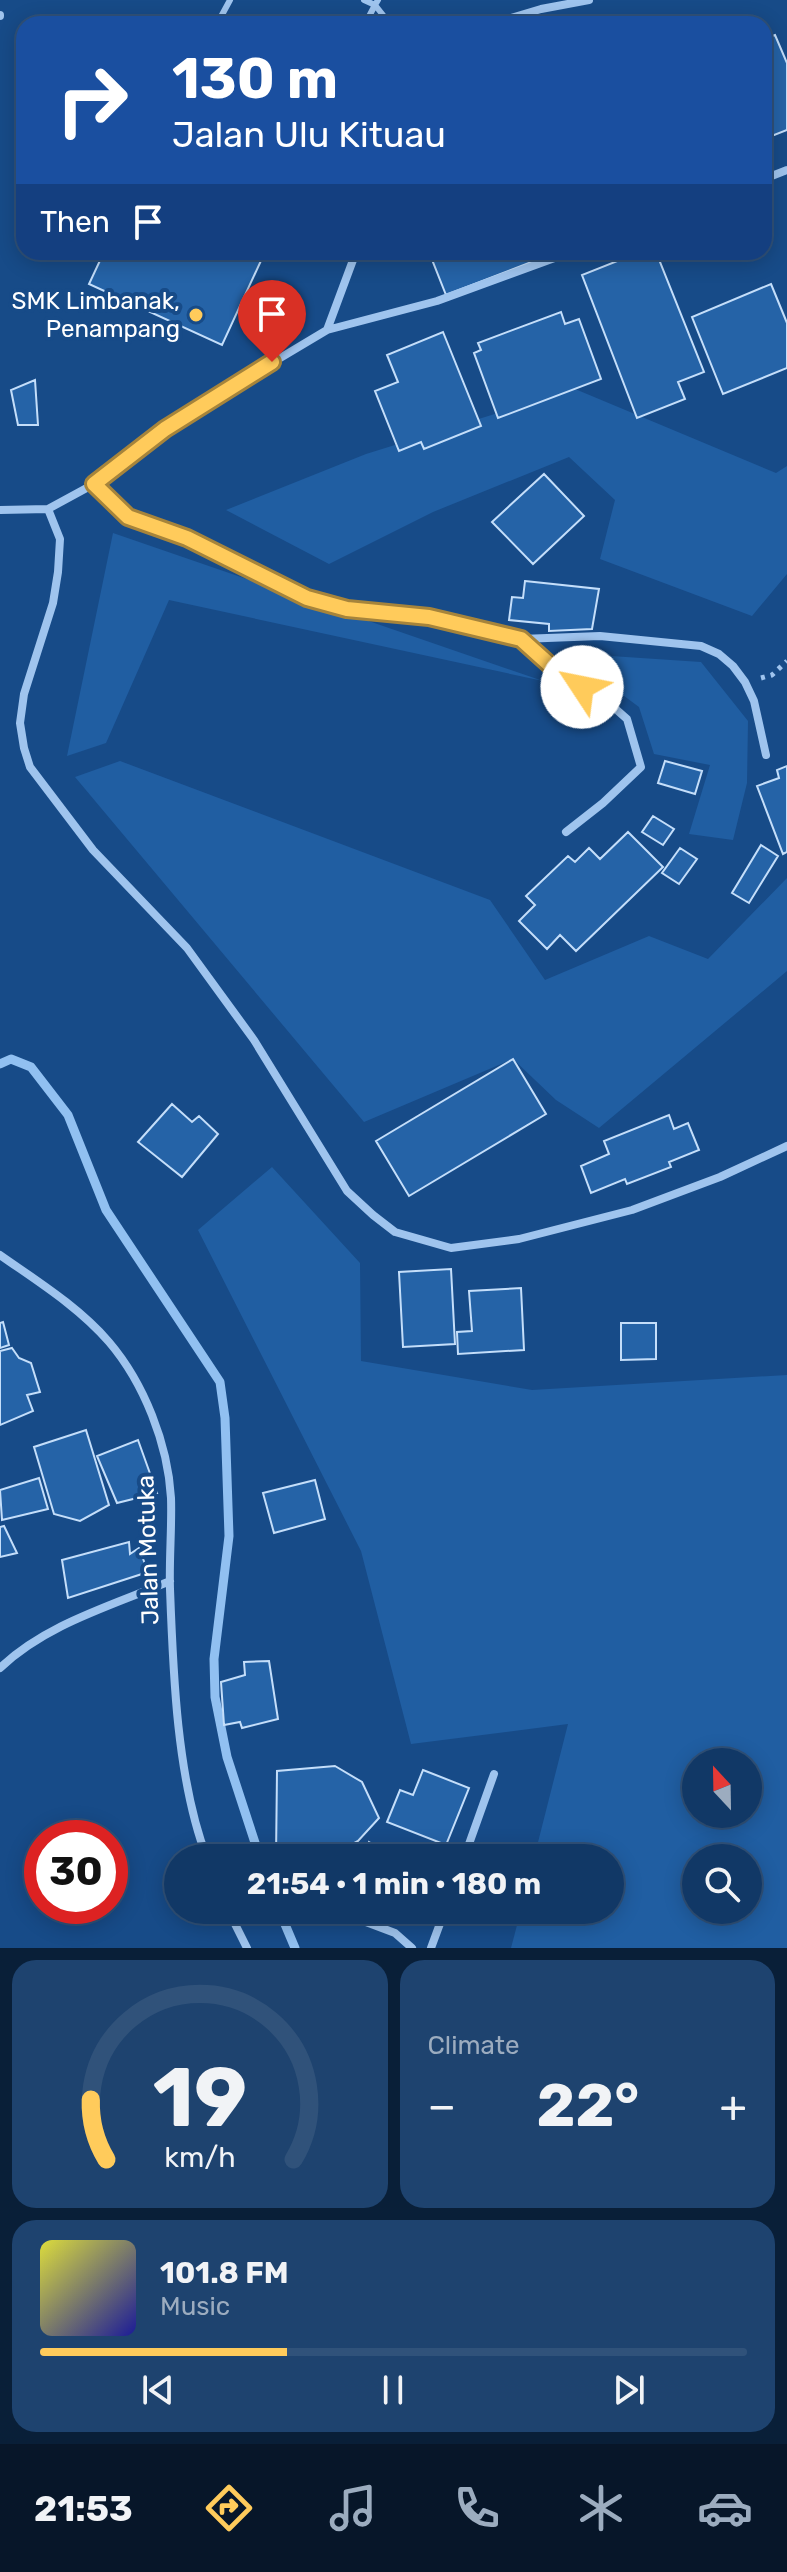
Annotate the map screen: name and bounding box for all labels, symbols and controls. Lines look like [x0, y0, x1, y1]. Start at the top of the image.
text: 130 m [172, 46, 338, 112]
icon: right [40, 48, 144, 152]
text: Jalan Ulu Kituau [172, 113, 446, 156]
icon: arrive [126, 200, 170, 244]
text: Then [40, 204, 110, 240]
pin [238, 280, 306, 362]
place label: SMK Limbanak, Penampang [12, 287, 180, 343]
icon: arrive [250, 292, 294, 336]
marker: SMK Limbanak, Penampang [187, 306, 205, 324]
position arrow [540, 645, 624, 729]
street label: Jalan Motuka [131, 1475, 165, 1625]
north arrow [682, 1748, 762, 1828]
map controls [682, 1748, 762, 1924]
speed limit sign: 30 [24, 1820, 128, 1924]
button: search [682, 1844, 762, 1924]
text: 21:54 · 1 min · 180 m [247, 1866, 541, 1902]
text: Climate [428, 2030, 520, 2061]
text: 19 [152, 2048, 247, 2147]
text: 22° [537, 2070, 639, 2141]
text: − [428, 2080, 456, 2132]
text: + [720, 2080, 747, 2132]
text: km/h [164, 2140, 235, 2174]
text: 101.8 FM [160, 2255, 289, 2291]
text: Music [160, 2291, 230, 2322]
icon: previous [136, 2368, 180, 2412]
icon: pause [371, 2368, 415, 2412]
icon: next [607, 2368, 651, 2412]
icon: directions [201, 2480, 257, 2536]
icon: music [325, 2480, 381, 2536]
icon: phone [449, 2480, 505, 2536]
icon: climate [573, 2480, 629, 2536]
icon: car [697, 2480, 753, 2536]
text: 21:53 [34, 2487, 133, 2530]

